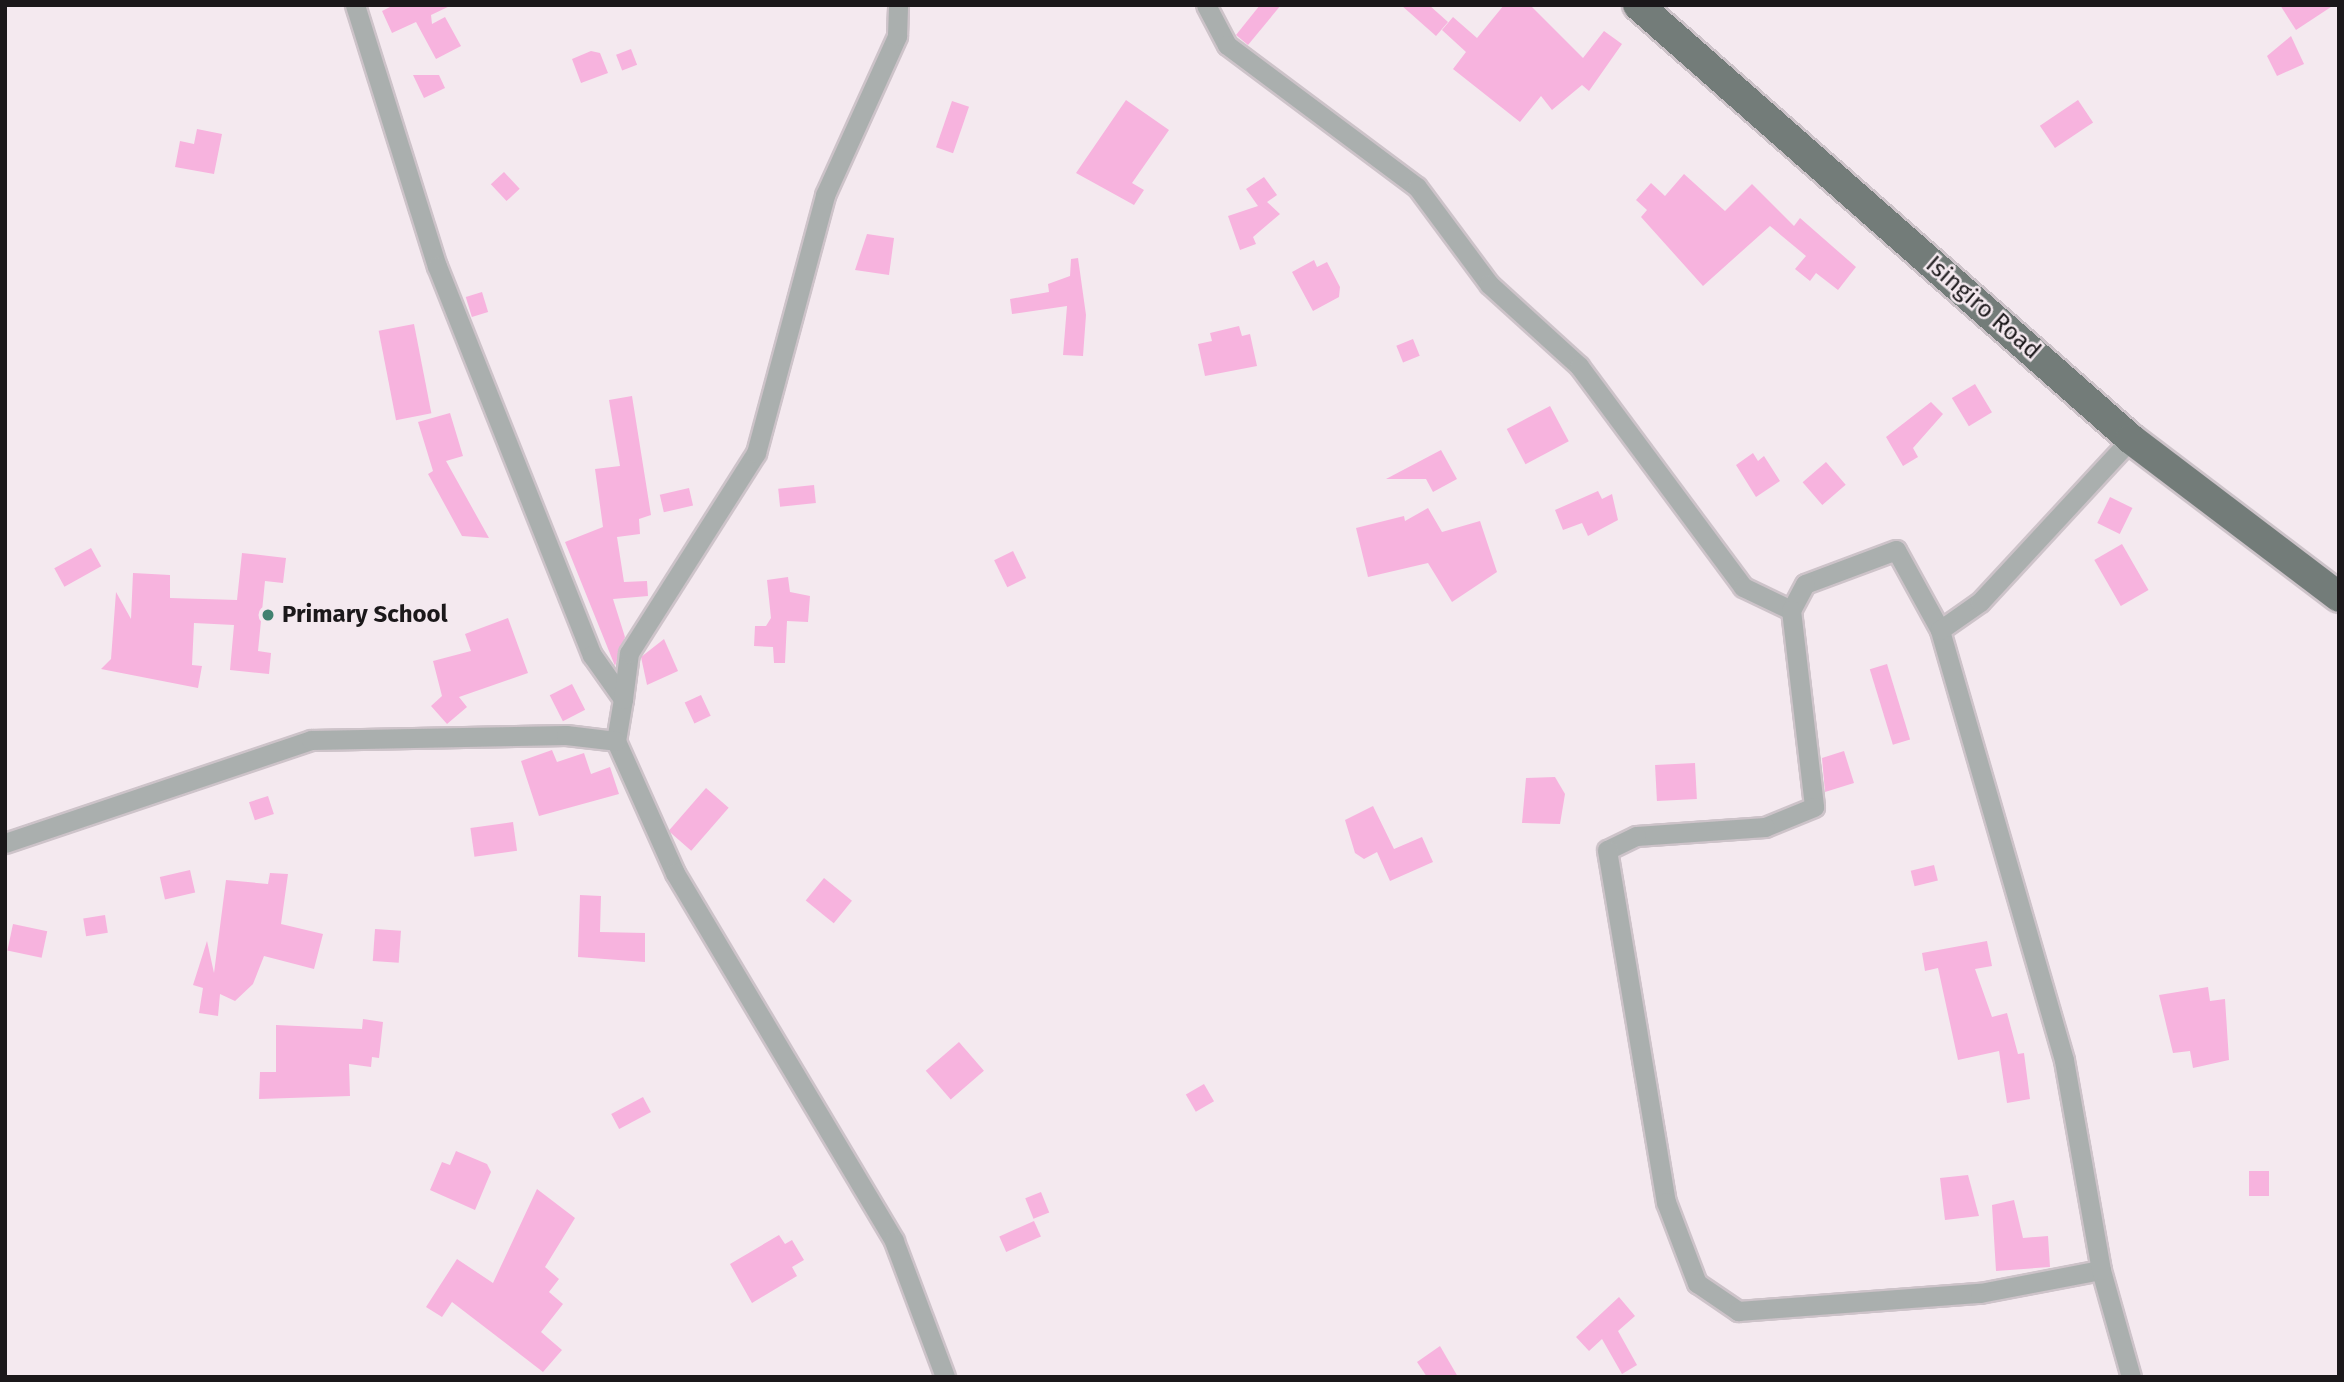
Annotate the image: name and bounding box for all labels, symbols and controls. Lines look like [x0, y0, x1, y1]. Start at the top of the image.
street label: Isingiro Road [1920, 250, 2046, 366]
place label: Primary School [282, 601, 448, 629]
marker: Primary School [260, 607, 276, 623]

